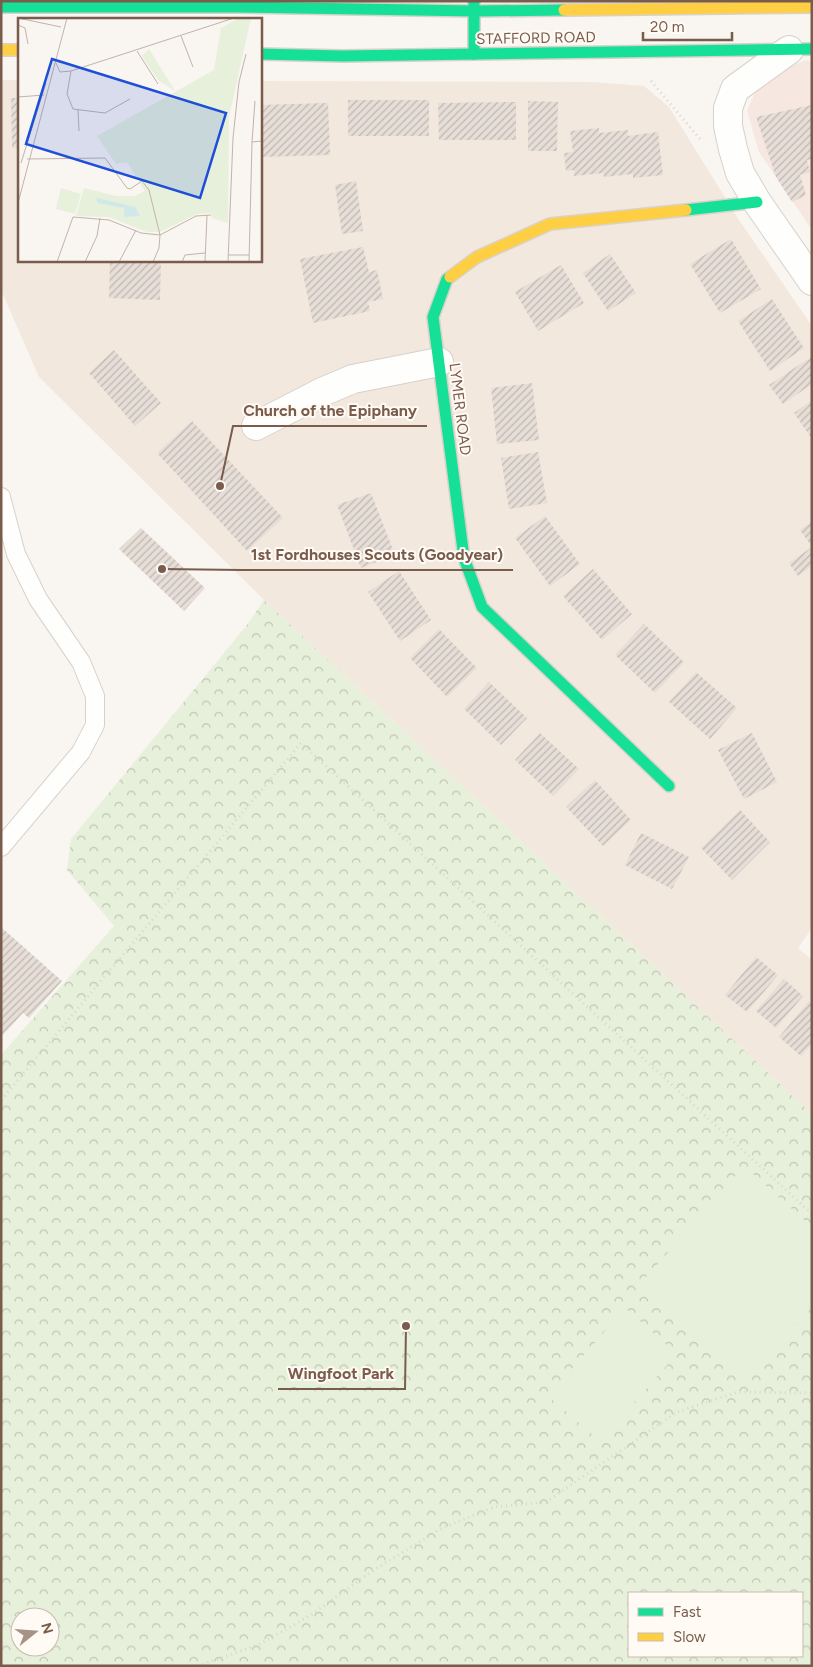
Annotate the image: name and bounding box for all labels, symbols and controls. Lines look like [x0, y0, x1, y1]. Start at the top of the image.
scale bar [643, 10, 732, 42]
inset map [18, 18, 261, 261]
text: 20 m [650, 18, 684, 36]
street label: STAFFORD ROAD [476, 28, 596, 48]
street label: LYMER ROAD [445, 362, 475, 456]
callout: Church of the Epiphany [233, 395, 427, 426]
text: Church of the Epiphany [243, 401, 418, 420]
callout: 1st Fordhouses Scouts (Goodyear) [241, 539, 513, 570]
text: 1st Fordhouses Scouts (Goodyear) [251, 545, 503, 564]
callout: Wingfoot Park [278, 1358, 405, 1389]
text: Wingfoot Park [288, 1364, 395, 1383]
legend [628, 1592, 803, 1657]
text: Fast [673, 1603, 702, 1621]
north arrow [10, 1607, 60, 1657]
text: N [37, 1621, 57, 1636]
text: Slow [673, 1628, 706, 1646]

